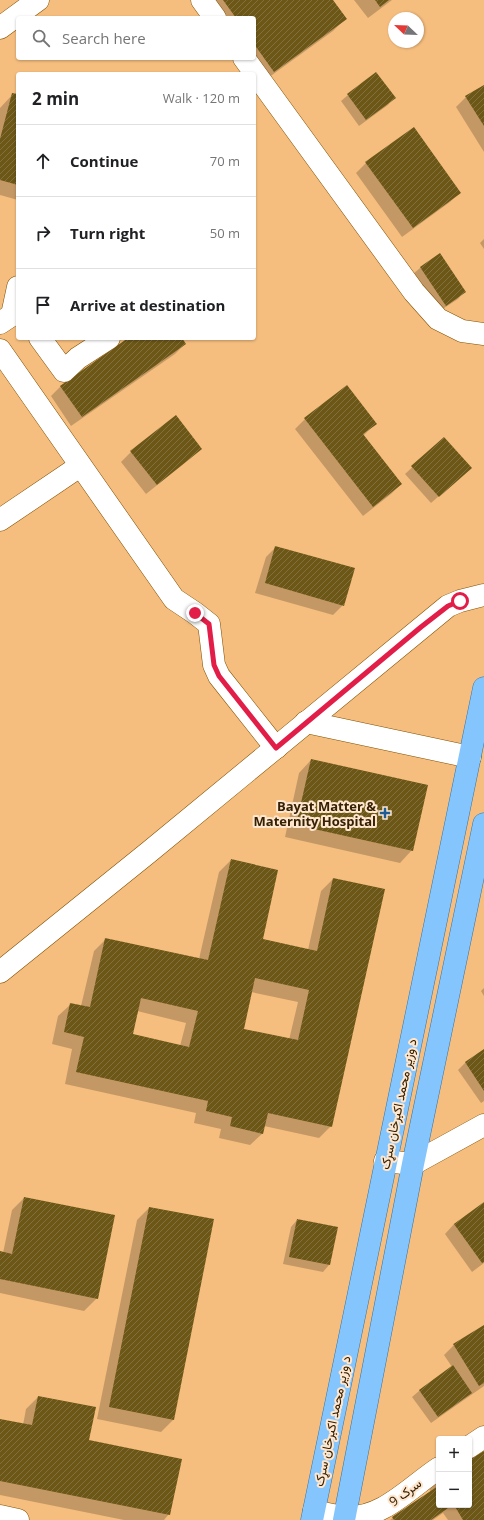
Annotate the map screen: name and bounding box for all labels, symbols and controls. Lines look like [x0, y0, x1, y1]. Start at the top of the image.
north arrow [388, 12, 424, 48]
search box [16, 16, 256, 60]
icon: search [30, 27, 52, 49]
text: Search here [62, 28, 146, 48]
text: 2 min [32, 87, 79, 110]
text: Walk · 120 m [163, 89, 240, 107]
icon: ahead [32, 150, 54, 172]
text: Continue [70, 151, 138, 171]
text: 70 m [210, 152, 240, 170]
icon: right [32, 222, 54, 244]
text: Turn right [70, 223, 145, 243]
text: 50 m [210, 224, 240, 242]
icon: arrive [32, 294, 54, 316]
text: Arrive at destination [70, 295, 225, 315]
route start [451, 592, 469, 610]
route end [186, 604, 204, 622]
place label: Bayat Matter & Maternity Hospital [254, 797, 376, 830]
marker: Bayat Matter & Maternity Hospital [379, 807, 391, 819]
street label: د وزیر محمد اکبرخان سړک [375, 1037, 422, 1171]
street label: د وزیر محمد اکبرخان سړک [309, 1354, 356, 1488]
map controls [436, 1436, 472, 1508]
button: + [436, 1436, 472, 1472]
button: − [436, 1472, 472, 1508]
street label: سرک 9 [385, 1474, 425, 1510]

